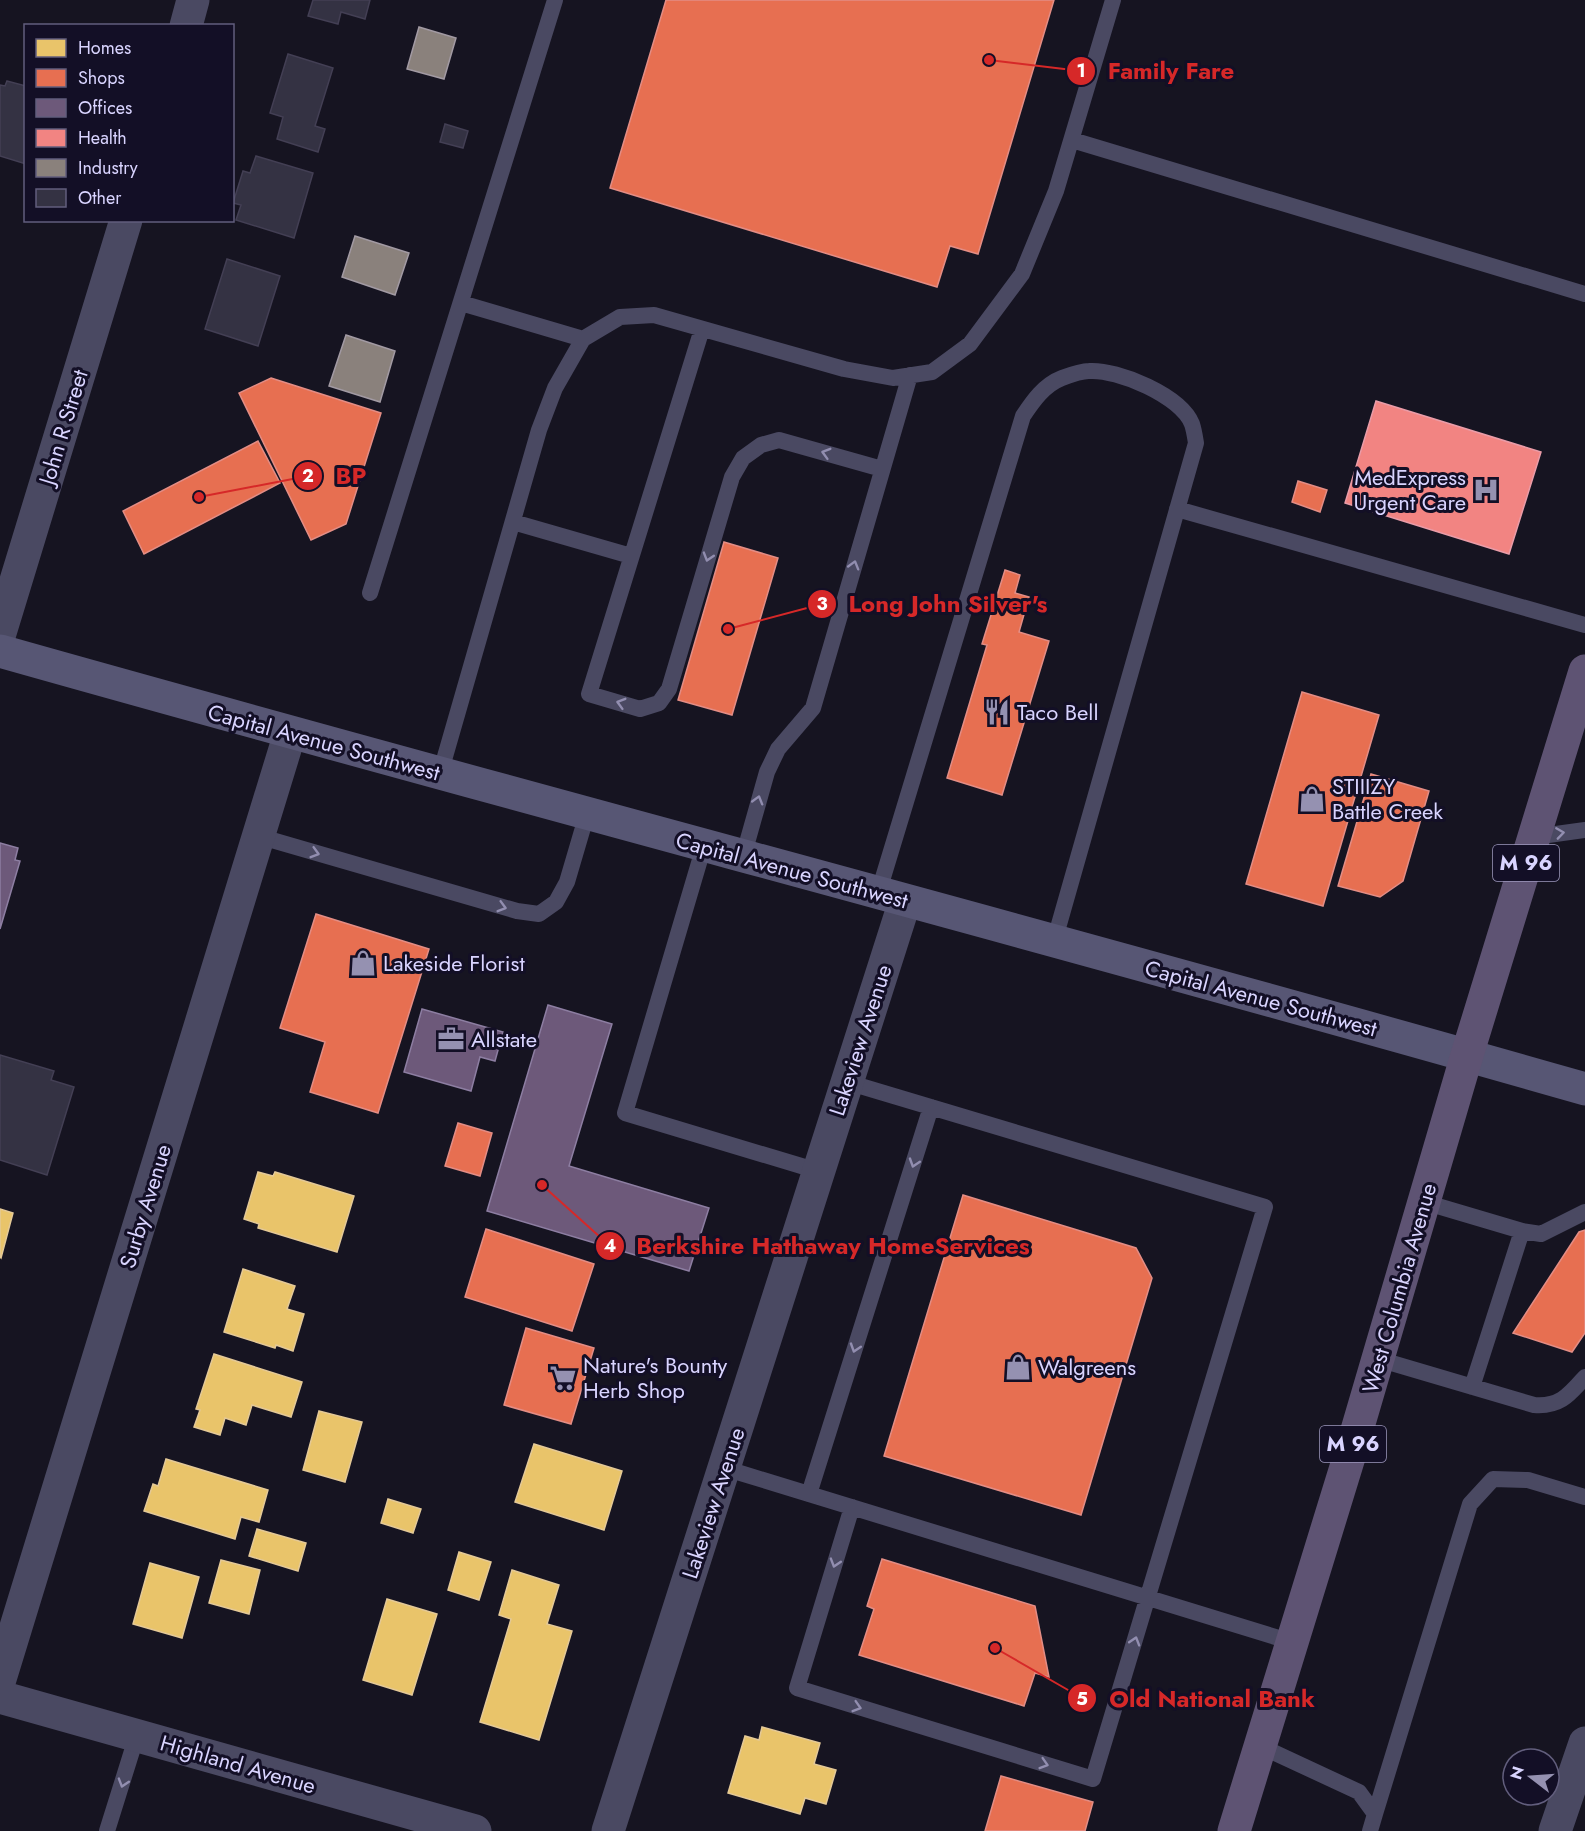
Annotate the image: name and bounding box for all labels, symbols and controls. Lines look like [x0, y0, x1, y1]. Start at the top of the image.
legend [24, 24, 234, 222]
text: Homes [78, 35, 131, 61]
callout: Family Fare [1066, 50, 1246, 92]
text: Family Fare [1108, 53, 1234, 88]
text: 1 [1076, 58, 1086, 84]
text: Shops [78, 65, 125, 91]
text: Offices [78, 95, 132, 121]
text: Health [78, 125, 127, 151]
text: Industry [78, 155, 138, 181]
text: Other [78, 185, 122, 211]
street label: John R Street [30, 365, 96, 491]
one-way arrow [821, 448, 832, 460]
callout: BP [293, 455, 378, 497]
text: BP [336, 458, 366, 493]
place label: MedExpress Urgent Care [1354, 461, 1466, 518]
text: 2 [302, 463, 314, 489]
hospital icon: MedExpress Urgent Care [1471, 475, 1501, 505]
one-way arrow [703, 551, 715, 562]
one-way arrow [847, 560, 859, 571]
callout: Long John Silver's [807, 583, 1060, 625]
text: Long John Silver's [848, 586, 1048, 621]
text: 3 [816, 591, 828, 617]
street label: Capital Avenue Southwest [204, 696, 444, 789]
place label: Taco Bell [1017, 696, 1098, 728]
restaurant icon: Taco Bell [982, 697, 1012, 727]
one-way arrow [616, 698, 626, 710]
place label: STIIIZY Battle Creek [1332, 770, 1443, 827]
shop icon: STIIIZY Battle Creek [1297, 784, 1327, 814]
one-way arrow [751, 795, 764, 805]
street label: Capital Avenue Southwest [672, 824, 912, 917]
one-way arrow [1555, 828, 1564, 840]
one-way arrow [309, 845, 319, 858]
road number: M 96 [1493, 845, 1559, 881]
one-way arrow [497, 899, 507, 912]
place label: Lakeside Florist [383, 947, 525, 979]
shop icon: Lakeside Florist [348, 948, 378, 978]
street label: Capital Avenue Southwest [1141, 952, 1381, 1045]
street label: Lakeview Avenue [820, 960, 900, 1120]
place label: Allstate [471, 1023, 537, 1055]
office icon: Allstate [436, 1024, 466, 1054]
street label: Surby Avenue [111, 1140, 179, 1272]
one-way arrow [908, 1157, 921, 1168]
street label: West Columbia Avenue [1354, 1179, 1444, 1397]
callout: Berkshire Hathaway HomeServices [595, 1225, 1042, 1267]
text: Berkshire Hathaway HomeServices [636, 1228, 1030, 1263]
text: 4 [604, 1233, 616, 1259]
one-way arrow [850, 1343, 862, 1353]
place label: Nature's Bounty Herb Shop [583, 1349, 728, 1406]
place label: Walgreens [1038, 1351, 1136, 1383]
shop icon: Walgreens [1003, 1352, 1033, 1382]
supermarket icon: Nature's Bounty Herb Shop [548, 1363, 578, 1393]
street label: Lakeview Avenue [673, 1423, 753, 1583]
road number: M 96 [1320, 1426, 1386, 1462]
one-way arrow [830, 1557, 842, 1568]
one-way arrow [1128, 1636, 1140, 1647]
callout: Old National Bank [1067, 1677, 1327, 1719]
text: Old National Bank [1109, 1681, 1315, 1716]
text: 5 [1076, 1686, 1088, 1712]
one-way arrow [851, 1700, 862, 1712]
street label: Highland Avenue [156, 1727, 320, 1801]
north arrow [1501, 1747, 1561, 1807]
one-way arrow [1038, 1757, 1049, 1769]
text: N [1504, 1763, 1530, 1782]
one-way arrow [118, 1777, 130, 1788]

